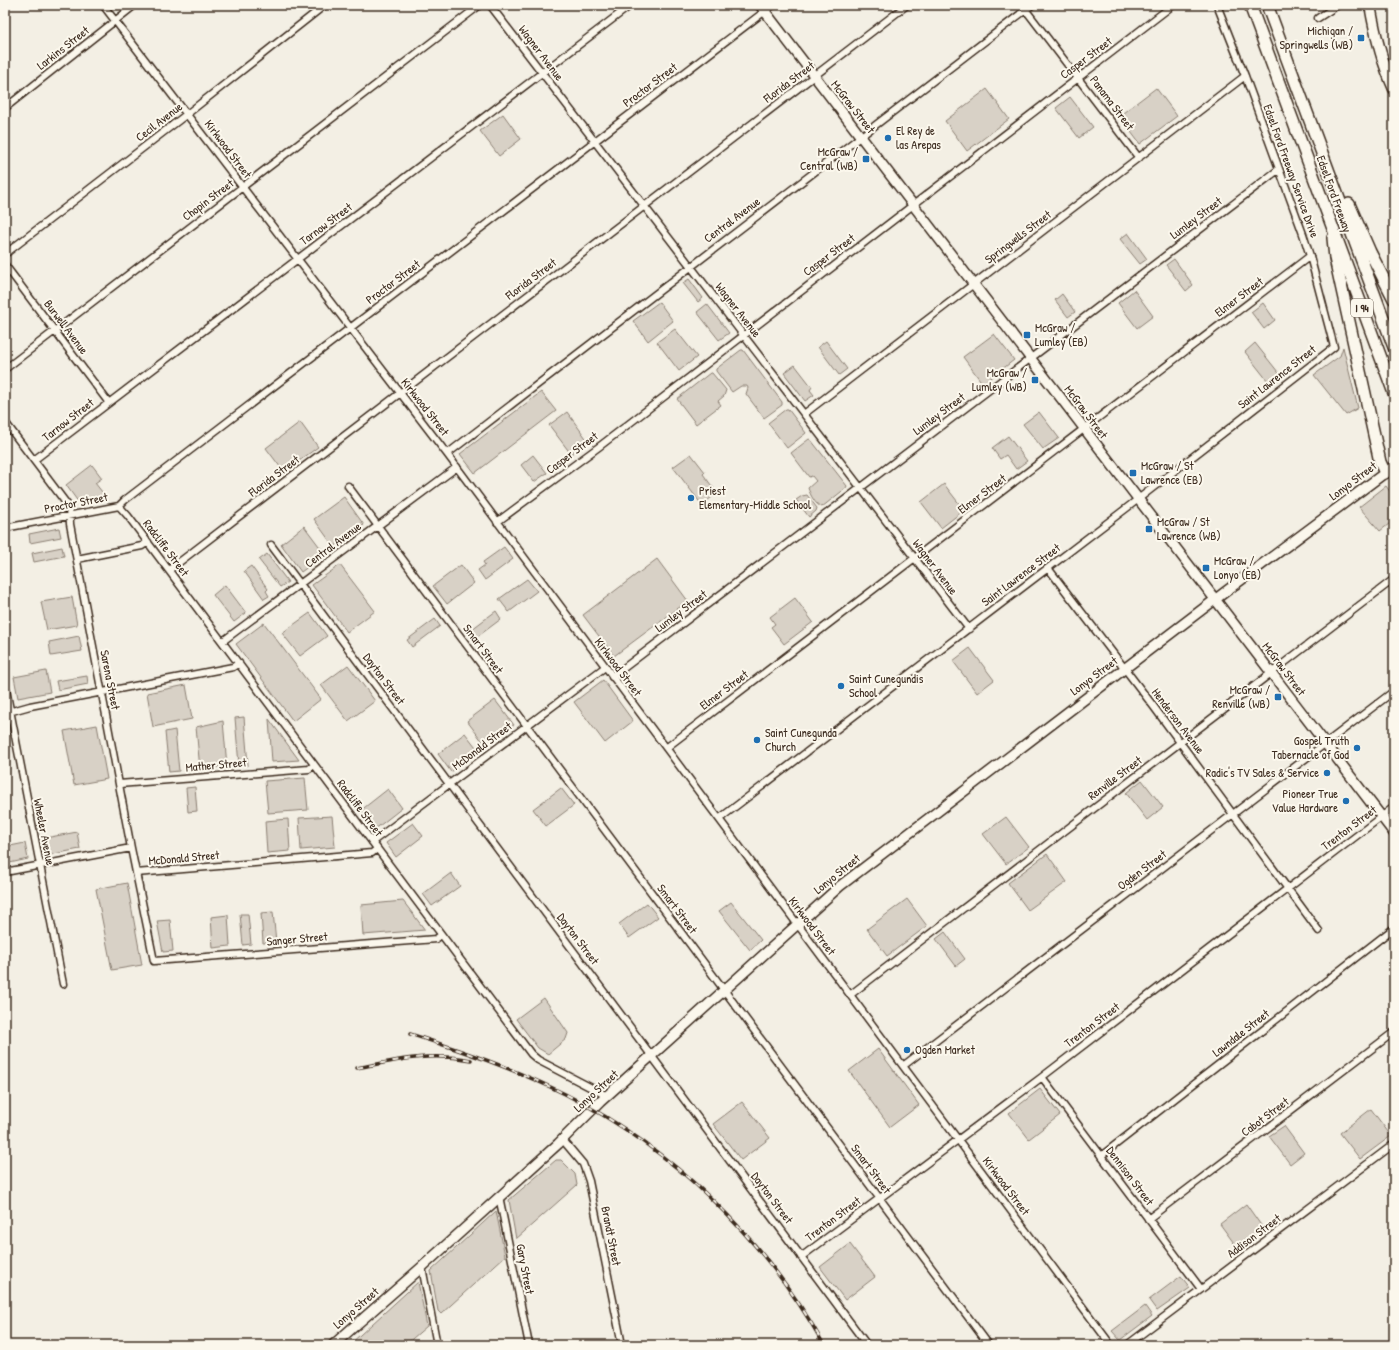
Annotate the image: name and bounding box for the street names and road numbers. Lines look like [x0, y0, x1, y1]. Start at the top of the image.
street label: Larkins Street [33, 21, 93, 73]
street label: Wagner Avenue [515, 21, 568, 84]
street label: Casper Street [1056, 32, 1116, 83]
street label: Florida Street [759, 56, 818, 107]
street label: Proctor Street [619, 58, 681, 111]
street label: Panama Street [1086, 72, 1139, 134]
street label: McGraw Street [827, 77, 880, 137]
street label: Cecil Avenue [132, 98, 186, 145]
street label: Edsel Ford Freeway Service Drive [1259, 102, 1324, 240]
street label: Kirkwood Street [201, 116, 257, 182]
street label: Edsel Ford Freeway [1313, 153, 1356, 235]
street label: Chopin Street [178, 174, 238, 225]
street label: Lumley Street [1166, 192, 1226, 243]
street label: Central Avenue [700, 193, 764, 246]
street label: Tarnow Street [296, 198, 356, 249]
street label: Springwells Street [981, 205, 1055, 267]
street label: Casper Street [799, 229, 859, 280]
street label: Florida Street [501, 253, 560, 304]
street label: Proctor Street [362, 255, 424, 308]
street label: Elmer Street [1211, 272, 1267, 320]
street label: Wagner Avenue [712, 279, 765, 341]
street label: Burwell Avenue [40, 296, 93, 358]
road number: I 94 [1351, 299, 1373, 317]
street label: Saint Lawrence Street [1234, 340, 1320, 413]
street label: Kirkwood Street [397, 374, 454, 440]
street label: McGraw Street [1061, 381, 1113, 443]
street label: Lumley Street [909, 388, 969, 439]
street label: Tarnow Street [38, 393, 98, 445]
street label: Casper Street [542, 427, 602, 478]
street label: Florida Street [244, 450, 303, 501]
street label: Lonyo Street [1325, 457, 1381, 504]
street label: Elmer Street [954, 469, 1010, 517]
street label: Proctor Street [43, 488, 110, 517]
street label: Radcliffe Street [139, 516, 194, 580]
street label: Central Avenue [301, 518, 365, 571]
street label: Wagner Avenue [909, 535, 962, 598]
street label: Saint Lawrence Street [978, 539, 1064, 610]
street label: Lumley Street [651, 585, 711, 636]
street label: Smart Street [459, 620, 508, 678]
street label: Kirkwood Street [591, 634, 647, 700]
street label: McGraw Street [1259, 638, 1311, 700]
street label: Sarena Street [96, 649, 125, 712]
street label: Dayton Street [359, 649, 410, 709]
street label: Lonyo Street [1066, 652, 1122, 699]
street label: Elmer Street [696, 665, 752, 713]
street label: Henderson Avenue [1148, 684, 1209, 757]
street label: McDonald Street [448, 717, 516, 774]
street label: Renville Street [1084, 751, 1146, 804]
street label: Mather Street [185, 753, 248, 776]
street label: Radcliffe Street [333, 776, 388, 840]
street label: Wheeler Avenue [30, 797, 59, 867]
street label: Trenton Street [1317, 801, 1381, 854]
street label: Ogden Street [1114, 845, 1171, 894]
street label: McDonald Street [148, 846, 221, 869]
street label: Lonyo Street [810, 849, 864, 898]
street label: Smart Street [653, 880, 702, 938]
street label: Kirkwood Street [785, 893, 841, 959]
street label: Dayton Street [553, 909, 604, 969]
street label: Sanger Street [266, 927, 329, 950]
street label: Trenton Street [1060, 998, 1124, 1051]
street label: Lawndale Street [1209, 1004, 1273, 1060]
street label: Lonyo Street [570, 1065, 622, 1116]
street label: Cabot Street [1237, 1092, 1293, 1140]
street label: Smart Street [847, 1140, 896, 1198]
street label: Dennison Street [1103, 1143, 1159, 1209]
street label: Kirkwood Street [979, 1153, 1035, 1219]
street label: Dayton Street [747, 1168, 798, 1228]
street label: Trenton Street [801, 1192, 865, 1245]
street label: Brandt Street [597, 1205, 626, 1268]
street label: Addison Street [1223, 1209, 1285, 1261]
street label: Gary Street [512, 1242, 539, 1296]
street label: Lonyo Street [329, 1282, 383, 1332]

